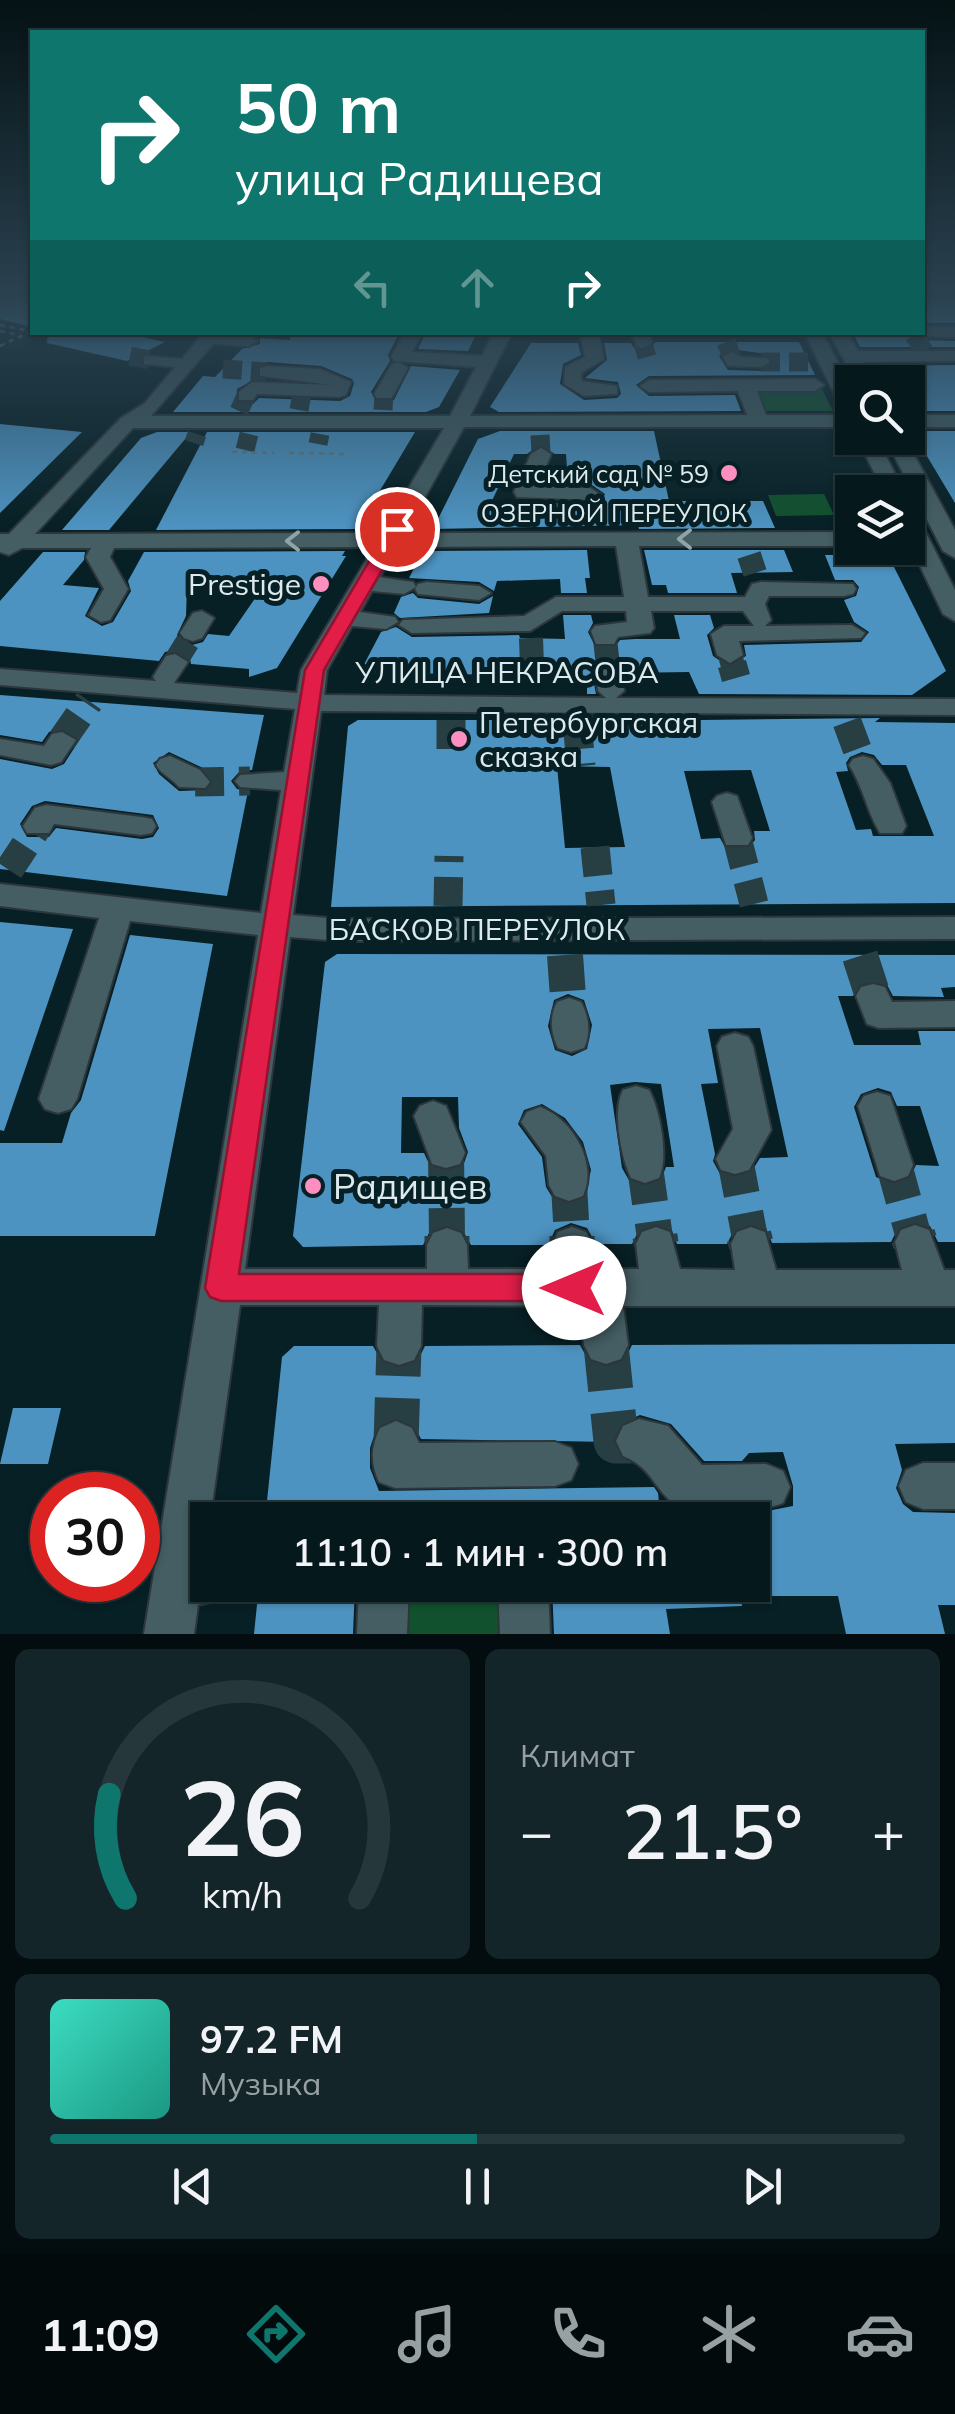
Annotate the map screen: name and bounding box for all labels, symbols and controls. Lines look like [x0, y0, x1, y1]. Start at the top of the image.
text: 50 m [235, 63, 401, 151]
icon: right [70, 70, 200, 200]
text: улица Радищева [235, 150, 604, 206]
icon: left [345, 260, 400, 315]
icon: ahead [450, 260, 505, 315]
icon: right [555, 260, 610, 315]
map controls [835, 365, 925, 565]
button: search [835, 365, 925, 455]
place label: Детский сад № 59 [488, 458, 709, 489]
marker: Детский сад № 59 [718, 462, 740, 484]
button: layers [835, 475, 925, 565]
pin [355, 487, 440, 572]
street label: ОЗЕРНОЙ ПЕРЕУЛОК [481, 497, 748, 528]
icon: arrive [370, 502, 425, 557]
one-way arrow [677, 528, 692, 550]
one-way arrow [284, 530, 300, 552]
place label: Prestige [188, 565, 301, 603]
marker: Prestige [310, 573, 332, 595]
street label: УЛИЦА НЕКРАСОВА [354, 653, 659, 691]
place label: Петербургская сказка [479, 703, 698, 775]
marker: Петербургская сказка [448, 728, 470, 750]
street label: БАСКОВ ПЕРЕУЛОК [329, 910, 626, 948]
place label: Радищев [333, 1164, 487, 1208]
marker: Радищев [302, 1175, 324, 1197]
position arrow [522, 1236, 626, 1340]
speed limit sign: 30 [30, 1472, 160, 1602]
text: 11:10 · 1 мин · 300 m [292, 1528, 668, 1576]
text: Климат [520, 1735, 634, 1775]
text: 26 [180, 1751, 305, 1882]
text: 21.5° [622, 1784, 803, 1878]
text: − [520, 1797, 553, 1866]
text: + [872, 1797, 905, 1866]
text: km/h [202, 1872, 283, 1917]
text: 97.2 FM [200, 2015, 343, 2063]
text: Музыка [200, 2063, 322, 2103]
icon: previous [165, 2159, 220, 2214]
icon: pause [450, 2159, 505, 2214]
icon: next [735, 2159, 790, 2214]
icon: directions [241, 2299, 311, 2369]
icon: music [392, 2299, 462, 2369]
icon: phone [543, 2299, 613, 2369]
icon: climate [694, 2299, 764, 2369]
icon: car [845, 2299, 915, 2369]
text: 11:09 [40, 2306, 160, 2362]

